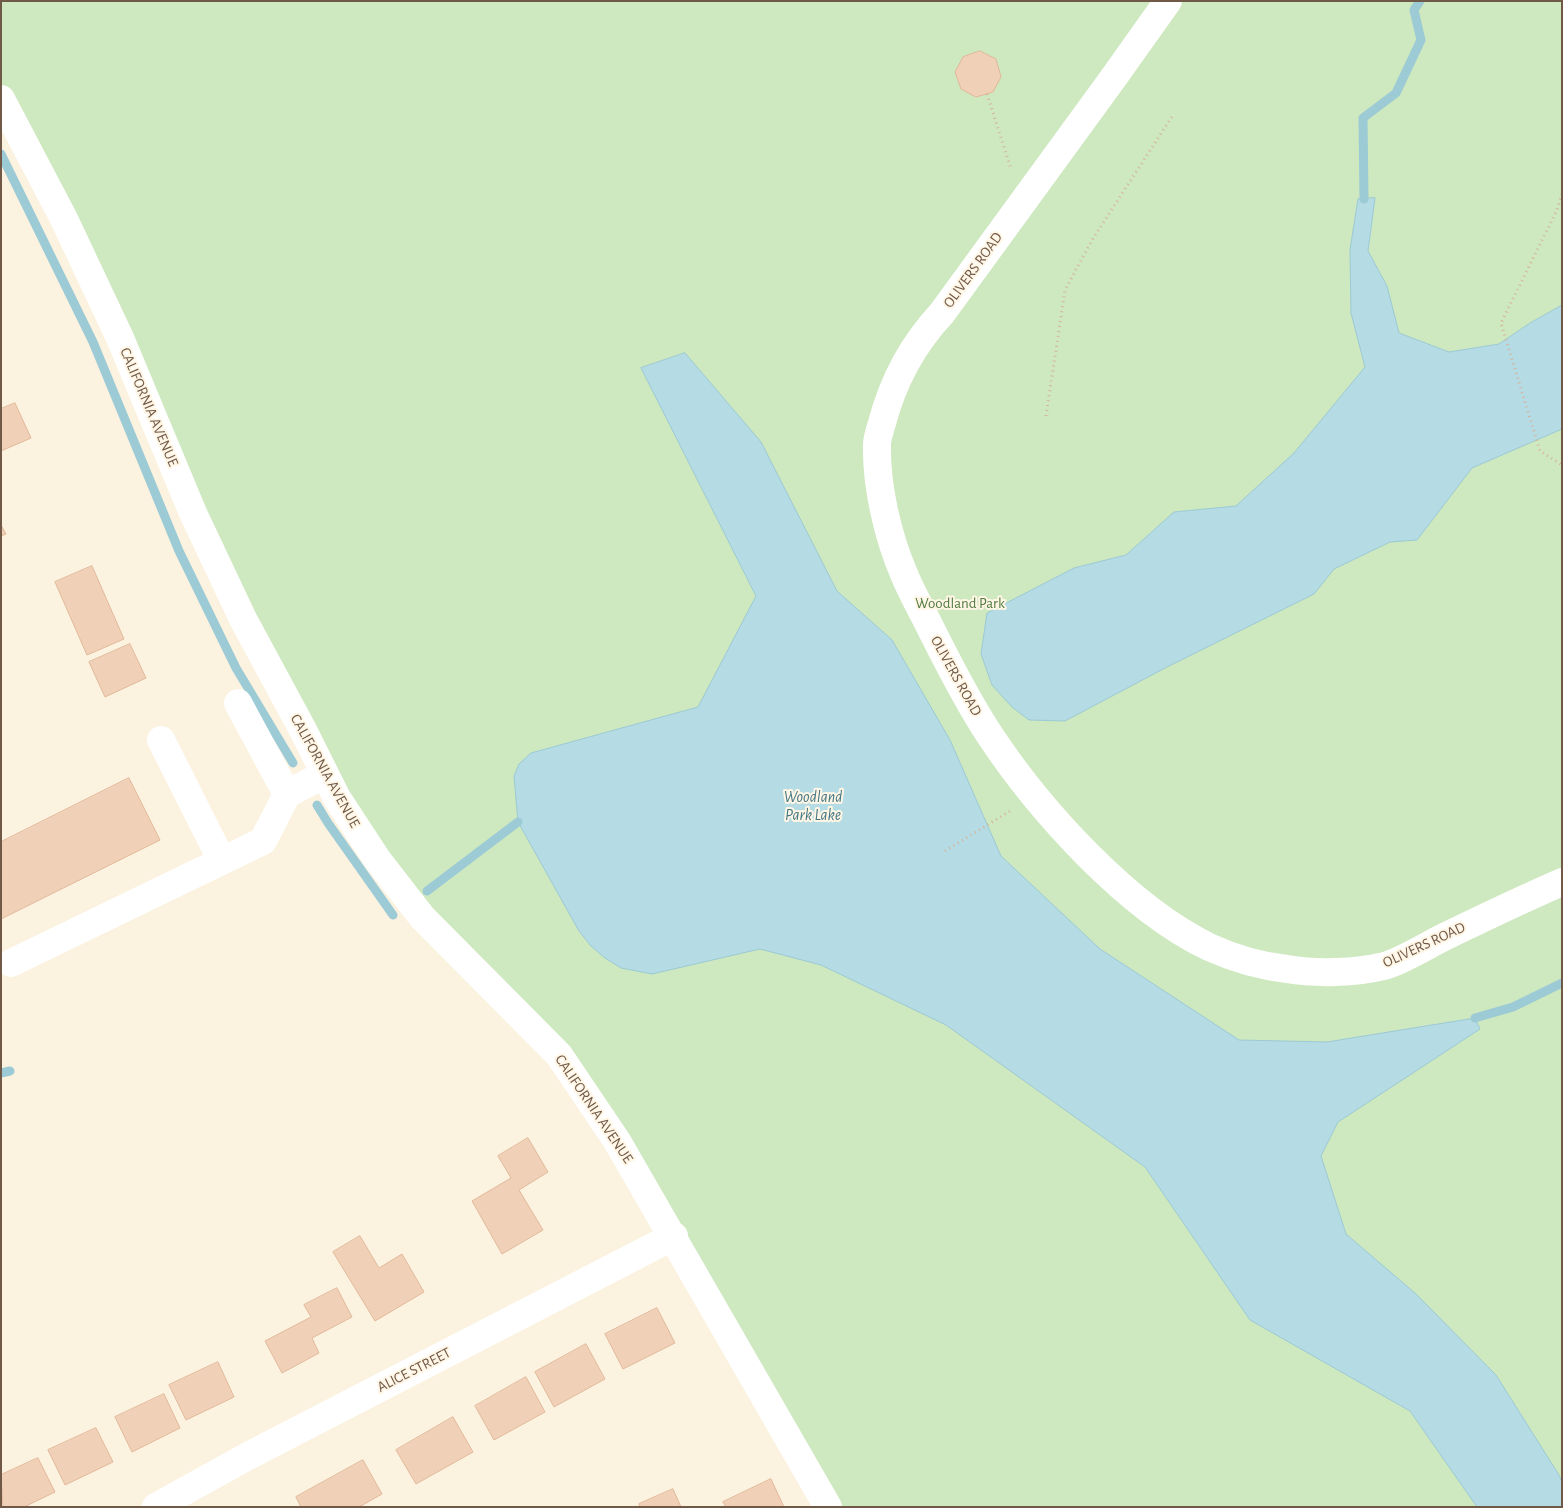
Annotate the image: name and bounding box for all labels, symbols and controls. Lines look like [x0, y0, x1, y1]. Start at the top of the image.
street label: OLIVERS ROAD [940, 229, 1006, 311]
street label: CALIFORNIA AVENUE [116, 345, 182, 469]
park label: Woodland Park [915, 594, 1005, 612]
street label: OLIVERS ROAD [927, 633, 985, 719]
street label: CALIFORNIA AVENUE [286, 711, 364, 831]
water label: Woodland Park Lake [784, 787, 842, 825]
street label: OLIVERS ROAD [1380, 918, 1468, 972]
street label: CALIFORNIA AVENUE [551, 1051, 637, 1167]
street label: ALICE STREET [374, 1344, 454, 1396]

